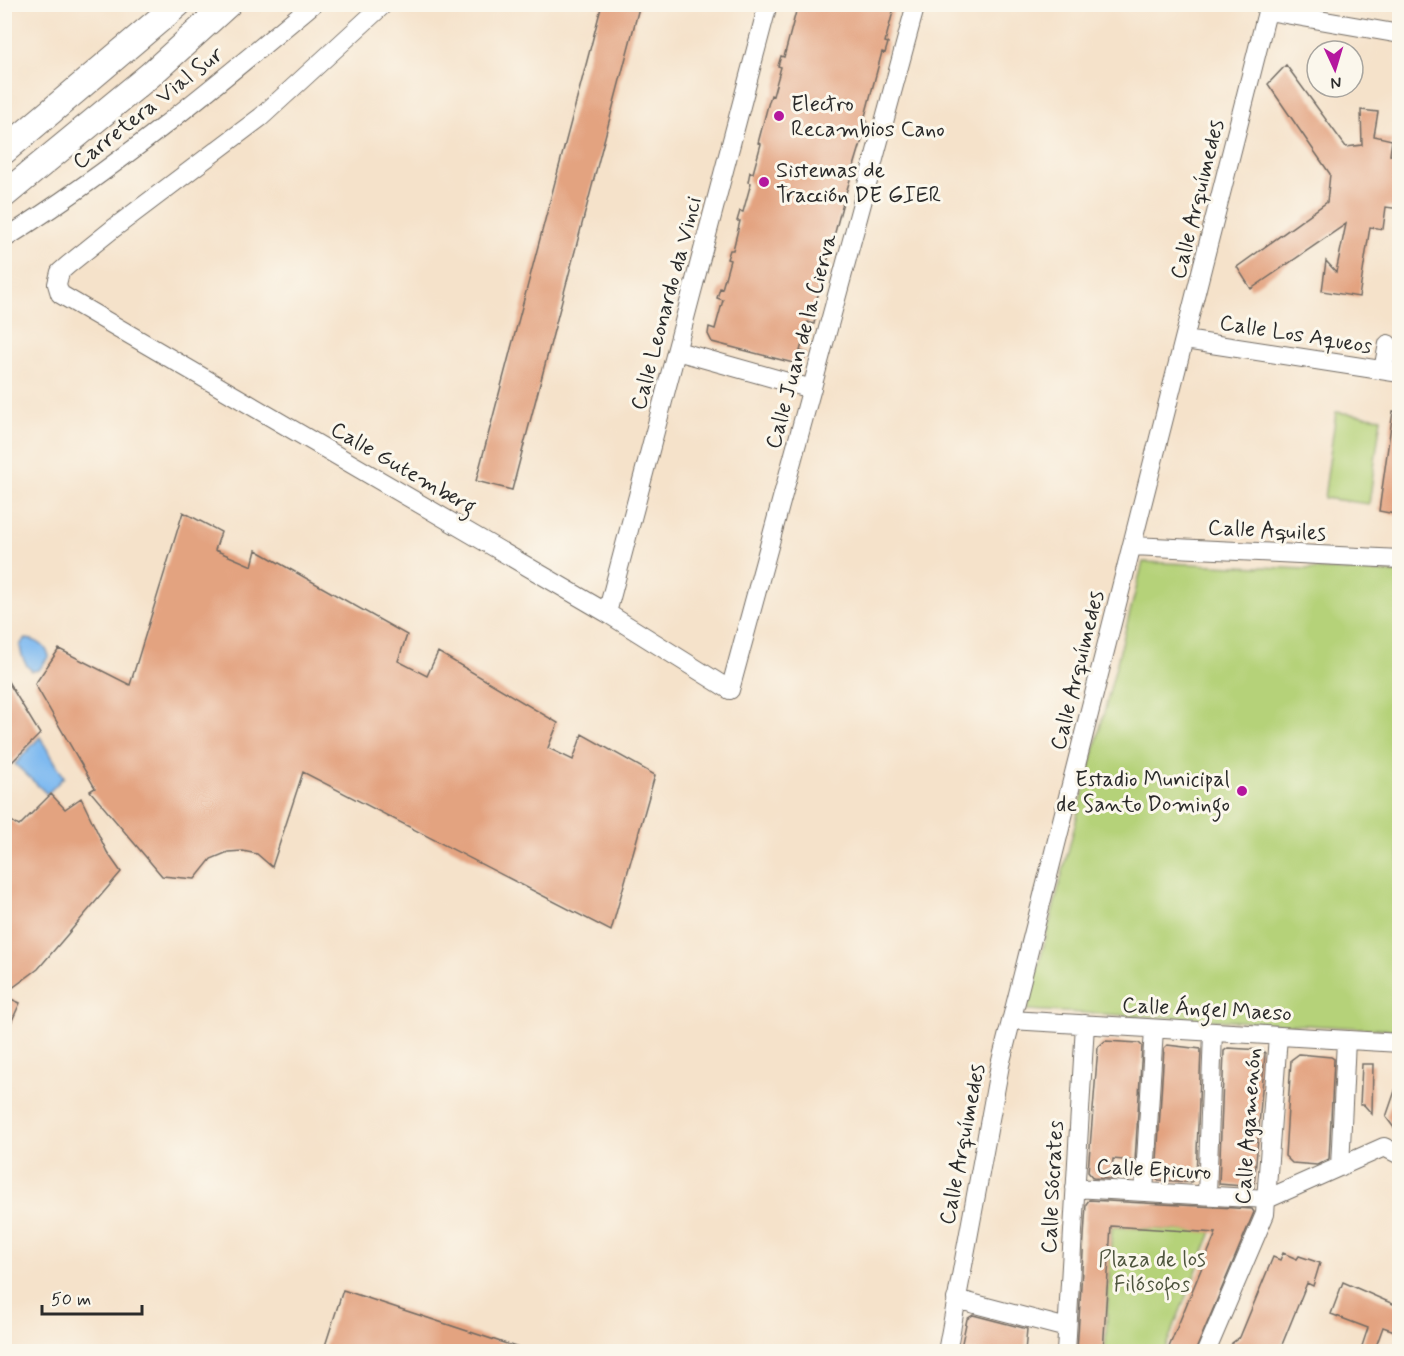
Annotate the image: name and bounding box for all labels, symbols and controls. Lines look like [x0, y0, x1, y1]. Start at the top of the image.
north arrow [1305, 39, 1365, 99]
street label: Carretera Vial Sur [67, 40, 230, 176]
text: N [1330, 72, 1342, 93]
place label: Electro Recambios Cano [791, 91, 945, 144]
marker: Electro Recambios Cano [772, 109, 786, 123]
street label: Calle Arquímedes [1165, 117, 1231, 282]
place label: Sistemas de Tracción DE GIER [776, 157, 941, 210]
marker: Sistemas de Tracción DE GIER [757, 175, 771, 189]
street label: Calle Leonardo da Vinci [625, 194, 709, 413]
street label: Calle Juan de la Cierva [760, 230, 844, 452]
street label: Calle Los Aqueos [1217, 309, 1374, 361]
street label: Calle Gutemberg [324, 416, 481, 524]
street label: Calle Aquiles [1207, 514, 1327, 548]
street label: Calle Arquímedes [1045, 588, 1111, 753]
place label: Estadio Municipal de Santo Domingo [1056, 766, 1230, 822]
marker: Estadio Municipal de Santo Domingo [1235, 784, 1249, 798]
street label: Calle Ángel Maeso [1121, 991, 1292, 1031]
street label: Calle Agamenón [1230, 1047, 1269, 1206]
street label: Calle Arquímedes [934, 1061, 992, 1227]
street label: Calle Sócrates [1036, 1120, 1070, 1254]
street label: Calle Epicuro [1096, 1153, 1212, 1187]
park label: Plaza de los Filósofos [1098, 1246, 1206, 1301]
scale bar [42, 1278, 142, 1316]
text: 50 m [51, 1288, 91, 1312]

